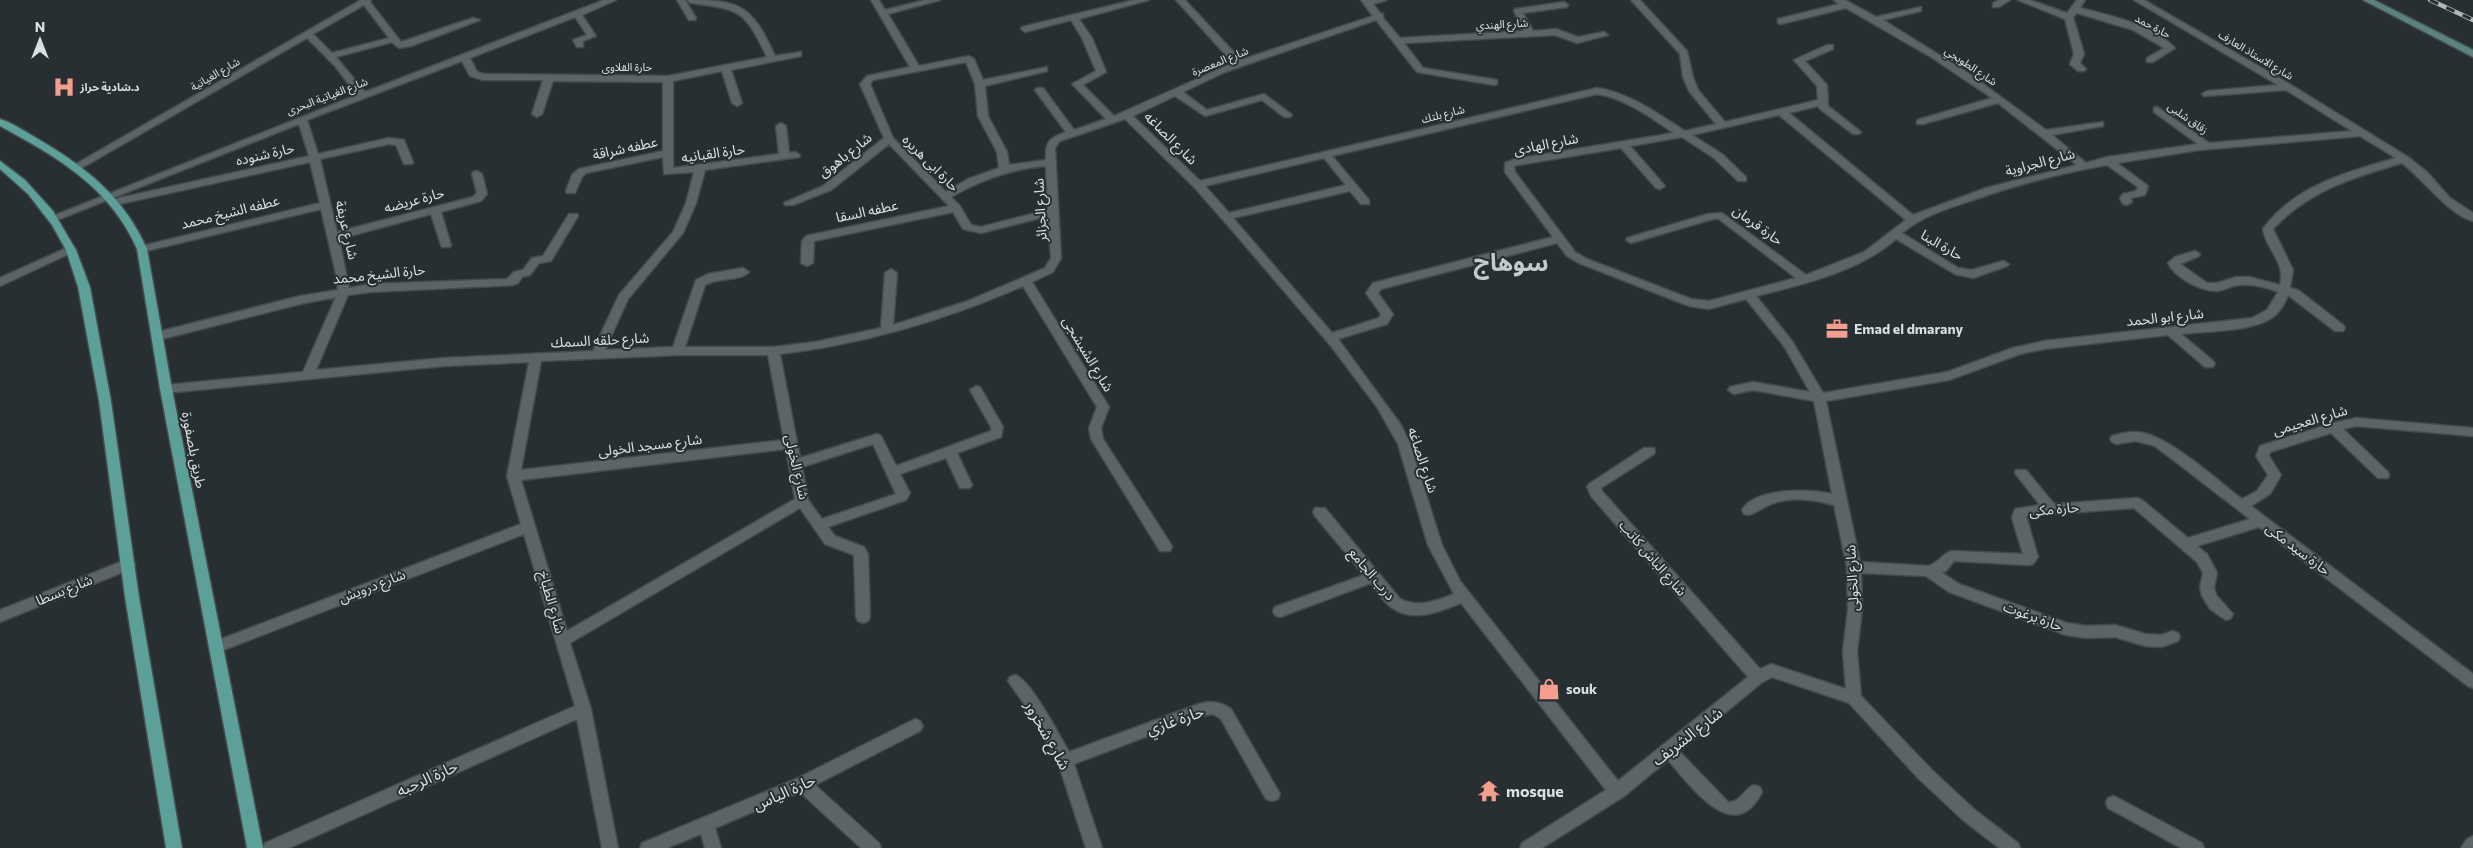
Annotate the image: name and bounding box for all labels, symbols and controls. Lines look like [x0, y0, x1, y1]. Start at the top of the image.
street label: حارة حمد [2133, 11, 2174, 41]
north arrow [15, 15, 65, 65]
street label: شارع الهندي [1475, 16, 1529, 35]
text: N [35, 18, 45, 35]
street label: شارع الاستاذ العارف [2216, 27, 2296, 84]
street label: شارع المعصرة [1190, 43, 1251, 80]
street label: شارع الطوبجي [1941, 43, 2000, 91]
street label: شارع الغياتية [188, 54, 243, 95]
street label: حارة القلاوى [602, 60, 653, 74]
hospital icon: د.شادية حراز [51, 74, 77, 100]
street label: شارع الغياتية البحرى [284, 74, 370, 119]
place label: د.شادية حراز [79, 80, 140, 94]
street label: زقاق شلبى [2165, 99, 2211, 137]
street label: شارع بلتك [1420, 102, 1467, 127]
street label: شارع الصاغه [1139, 108, 1201, 170]
street label: شارع باهوق [815, 128, 877, 183]
street label: شارع الهادى [1512, 129, 1580, 161]
street label: حارة ابى هريره [899, 131, 963, 195]
street label: عطفه شراقة [591, 132, 659, 164]
street label: حارة شنوده [234, 138, 296, 170]
street label: حارة القبانيه [680, 140, 746, 166]
street label: شارع الجراوية [2003, 144, 2077, 182]
street label: شارع الجزائر [1029, 178, 1053, 243]
street label: حارة عريضه [382, 183, 446, 217]
street label: عطفه الشيخ محمد [179, 191, 282, 235]
street label: عطفه السقا [834, 196, 900, 225]
street label: شارع عريفة [330, 199, 363, 262]
street label: حارة قرمان [1729, 201, 1787, 249]
street label: حارة البنا [1918, 226, 1966, 264]
district label: سوهاج [1474, 247, 1548, 280]
street label: حارة الشيخ محمد [332, 260, 426, 290]
street label: شارع ابو الحمد [2125, 304, 2205, 332]
street label: شارع الشبشجى [1057, 313, 1118, 396]
office icon: Emad el dmarany [1824, 316, 1850, 342]
place label: Emad el dmarany [1854, 320, 1963, 337]
street label: شارع حلقه السمك [550, 328, 650, 354]
street label: شارع العجيمى [2271, 401, 2350, 441]
street label: طريق بلصفورة [177, 410, 210, 490]
street label: شارع الصاغه [1402, 425, 1442, 496]
street label: شارع مسجد الخولى [597, 430, 703, 462]
street label: شارع الخولى [779, 433, 813, 502]
street label: حارة مكى [2028, 498, 2080, 520]
street label: شارع الباش كاتب [1614, 516, 1691, 601]
street label: حارة سيد مكى [2262, 519, 2334, 579]
street label: درب الجامع [1343, 544, 1399, 606]
street label: شارع الخولى [1841, 544, 1865, 612]
street label: شارع درويش [336, 565, 409, 609]
street label: شارع الطباخ [533, 568, 570, 636]
street label: شارع بسطا [33, 570, 96, 611]
street label: حارة برغوت [2001, 597, 2065, 635]
shop icon: souk [1536, 676, 1562, 702]
place label: souk [1566, 680, 1597, 697]
street label: شارع شخرور [1018, 696, 1075, 775]
street label: حارة غازي [1144, 701, 1207, 742]
street label: شارع الشريف [1648, 702, 1728, 772]
street label: حارة الرحبه [393, 756, 461, 800]
street label: حارة الياس [749, 769, 819, 815]
temple icon: mosque [1476, 778, 1502, 804]
place label: mosque [1506, 781, 1564, 800]

